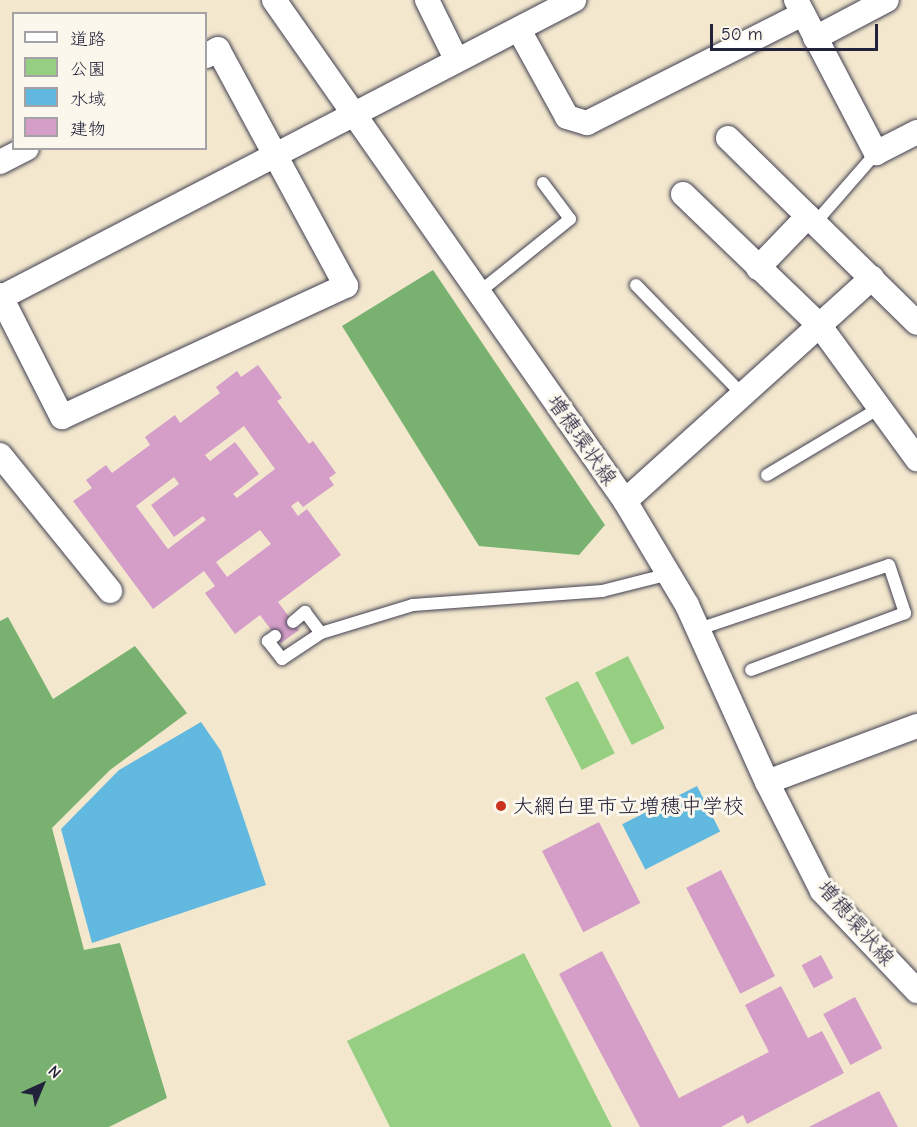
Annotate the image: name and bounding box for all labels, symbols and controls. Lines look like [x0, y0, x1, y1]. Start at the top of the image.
legend [12, 12, 207, 150]
scale bar [713, 12, 881, 50]
text: 50 m [721, 24, 763, 45]
text: 道路 [70, 29, 106, 50]
text: 公園 [70, 59, 106, 80]
text: 水域 [70, 89, 106, 110]
text: 建物 [70, 119, 106, 140]
street label: 増穂環状線 [542, 390, 622, 490]
place label: 大網白里市立増穂中学校 [513, 793, 744, 819]
marker: 大網白里市立増穂中学校 [494, 799, 508, 813]
street label: 増穂環状線 [812, 875, 900, 971]
north arrow [12, 1055, 72, 1115]
text: N [44, 1062, 65, 1082]

